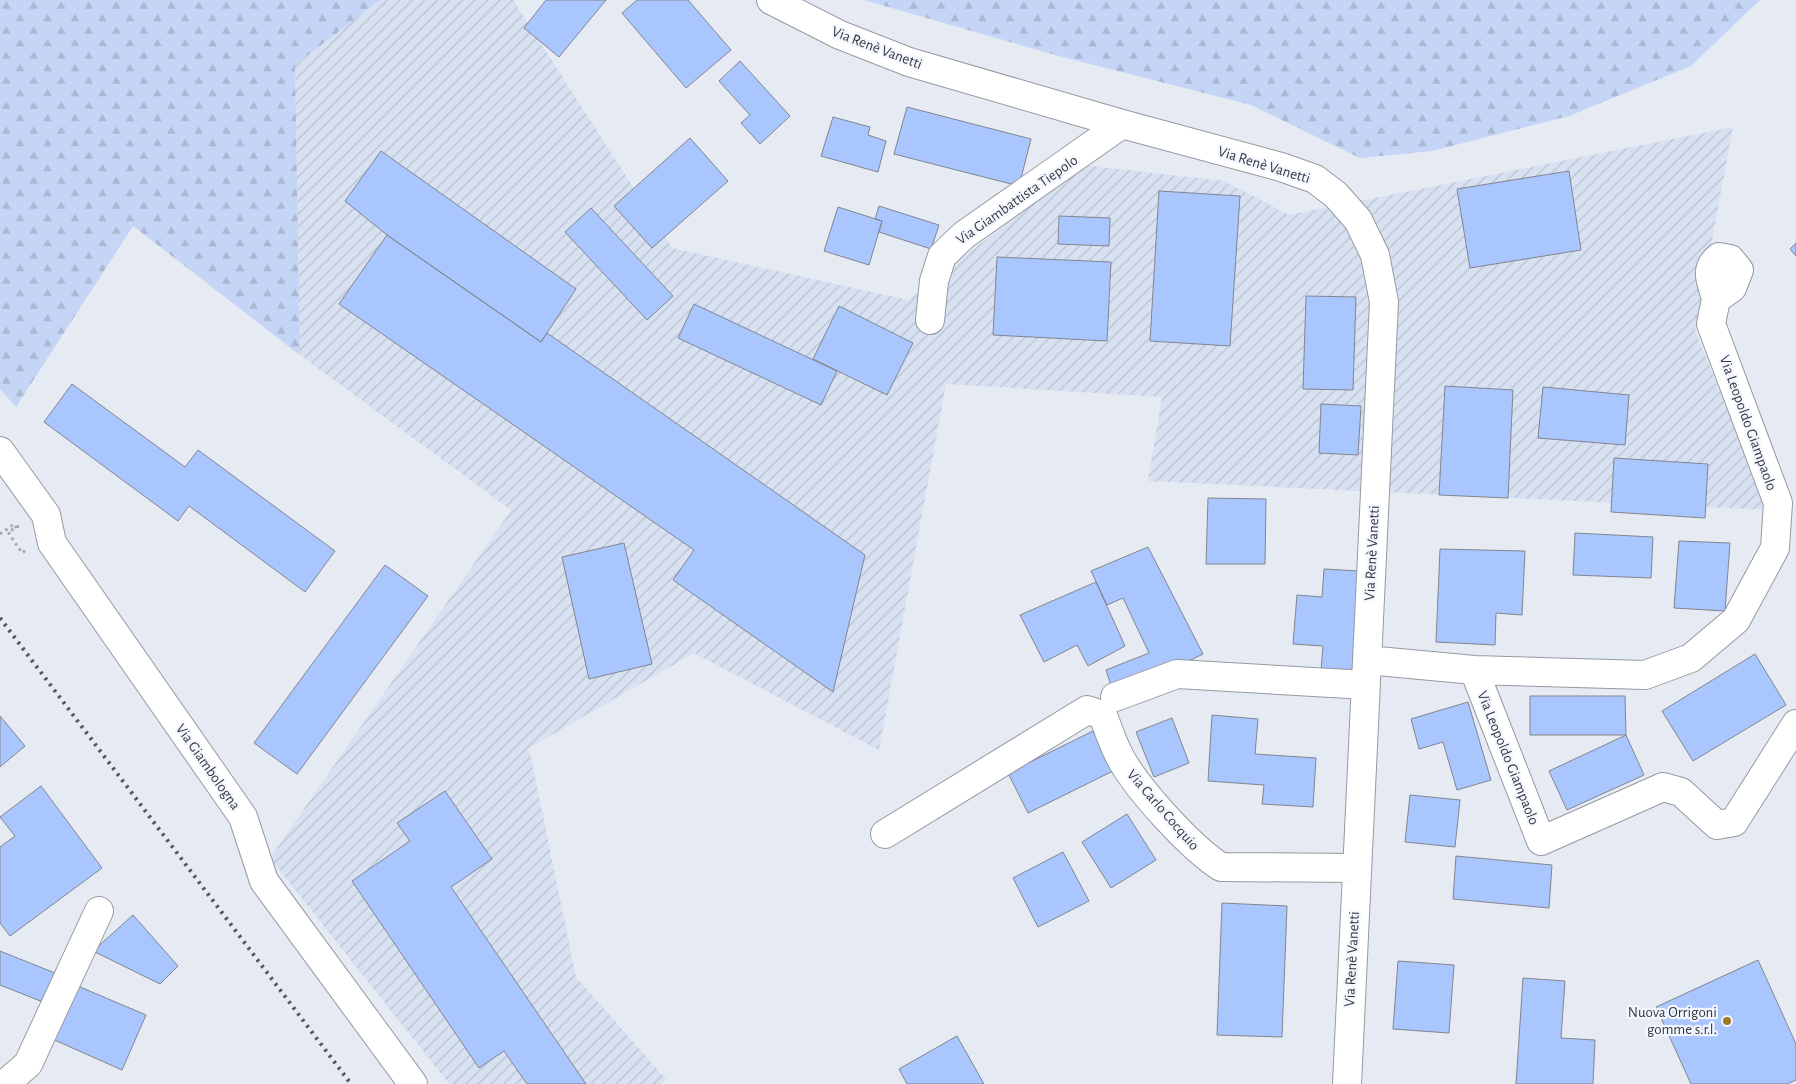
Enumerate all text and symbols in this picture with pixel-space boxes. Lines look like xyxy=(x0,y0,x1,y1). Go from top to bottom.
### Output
street label: Via Renè Vanetti xyxy=(830,24,924,72)
street label: Via Renè Vanetti xyxy=(1216,144,1312,186)
street label: Via Giambattista Tiepolo xyxy=(954,152,1080,248)
street label: Via Leopoldo Giampaolo xyxy=(1717,353,1779,493)
street label: Via Renè Vanetti xyxy=(1362,505,1382,601)
street label: Via Leopoldo Giampaolo xyxy=(1474,689,1542,827)
street label: Via Giambologna xyxy=(173,721,243,813)
street label: Via Carlo Cocquio xyxy=(1124,767,1202,853)
street label: Via Renè Vanetti xyxy=(1342,911,1362,1007)
place label: Nuova Orrigoni gomme s.r.l. xyxy=(1628,1005,1717,1037)
marker: Nuova Orrigoni gomme s.r.l. xyxy=(1721,1015,1733,1027)

